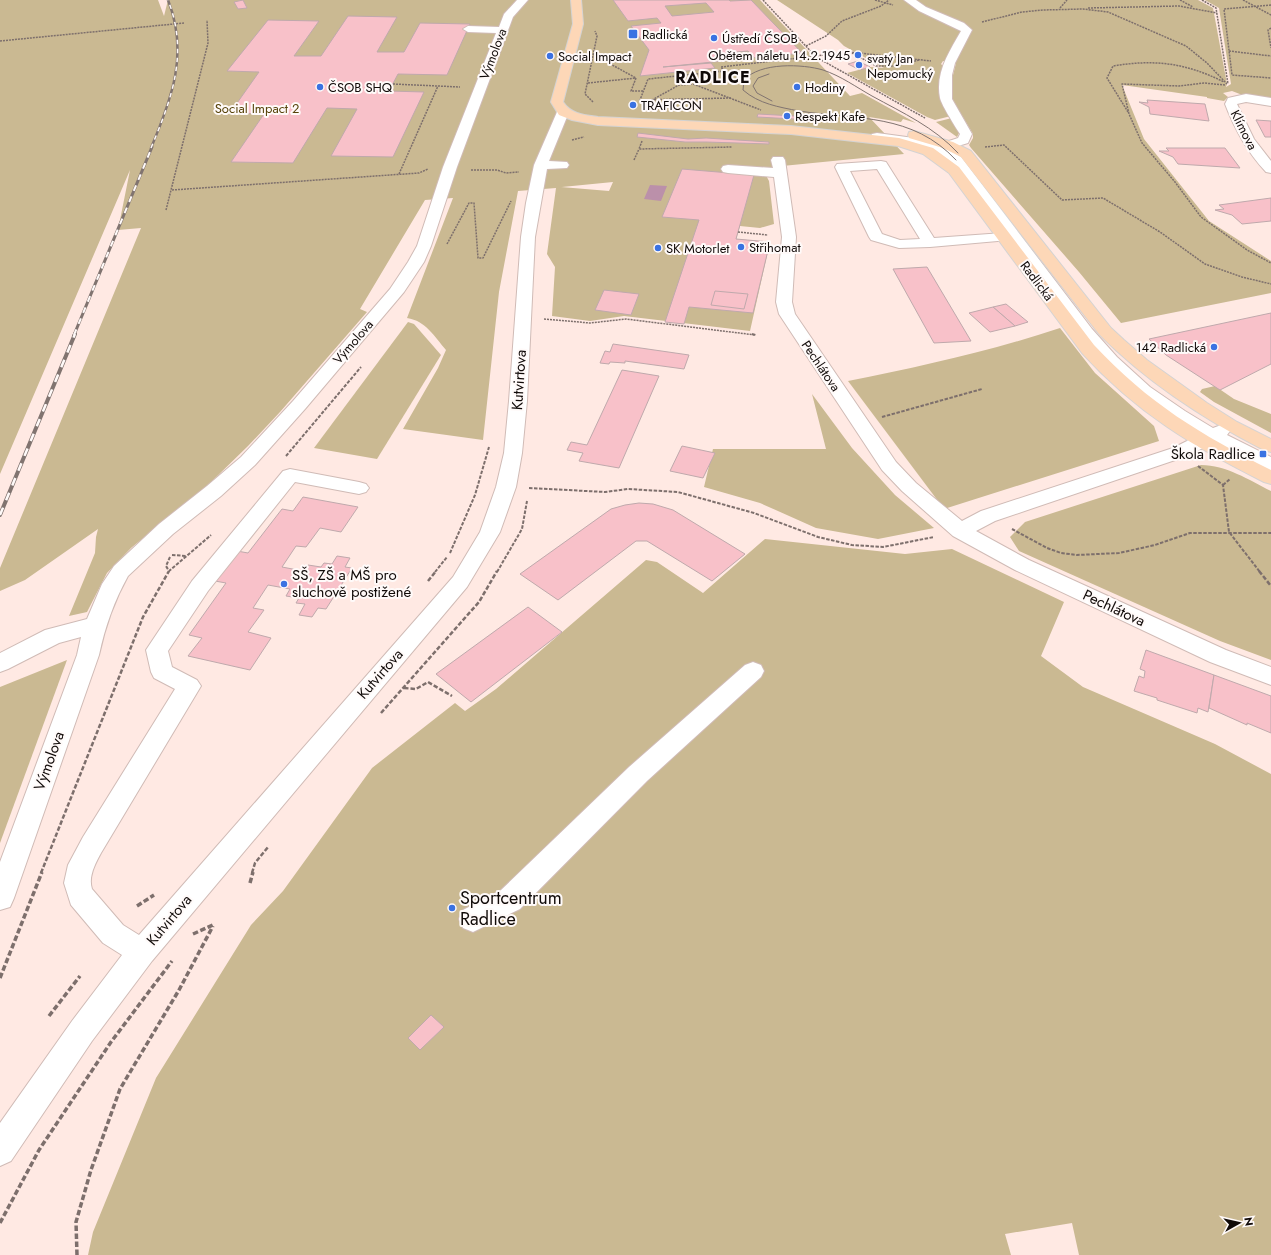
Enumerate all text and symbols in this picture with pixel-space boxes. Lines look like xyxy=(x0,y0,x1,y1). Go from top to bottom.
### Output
place label: Radlická xyxy=(642,25,688,44)
street label: Výmolova xyxy=(475,26,511,82)
marker: Radlická xyxy=(627,28,639,40)
place label: Ústředí ČSOB xyxy=(722,29,798,48)
marker: Ústředí ČSOB xyxy=(709,33,719,43)
place label: Obětem náletu 14.2.1945 xyxy=(708,46,850,65)
place label: Social Impact xyxy=(558,47,632,66)
place label: svatý Jan Nepomucký xyxy=(867,49,933,83)
marker: Obětem náletu 14.2.1945 xyxy=(853,50,863,60)
marker: Social Impact xyxy=(545,51,555,61)
marker: svatý Jan Nepomucký xyxy=(854,60,864,70)
district label: RADLICE xyxy=(675,66,751,89)
place label: ČSOB SHQ xyxy=(328,78,393,97)
place label: Hodiny xyxy=(805,78,845,97)
marker: ČSOB SHQ xyxy=(315,82,325,92)
marker: Hodiny xyxy=(792,82,802,92)
place label: TRAFICON xyxy=(641,96,702,115)
park label: Social Impact 2 xyxy=(215,99,299,118)
marker: TRAFICON xyxy=(628,100,638,110)
place label: Respekt Kafe xyxy=(795,107,865,126)
street label: Klímova xyxy=(1226,107,1262,153)
marker: Respekt Kafe xyxy=(782,111,792,121)
place label: Střihomat xyxy=(749,238,801,257)
place label: SK Motorlet xyxy=(666,239,730,258)
marker: Střihomat xyxy=(736,242,746,252)
marker: SK Motorlet xyxy=(653,243,663,253)
street label: Radlická xyxy=(1016,257,1058,305)
street label: Výmolova xyxy=(328,316,378,368)
street label: Pechlátova xyxy=(797,337,845,395)
place label: 142 Radlická xyxy=(1136,338,1206,357)
marker: 142 Radlická xyxy=(1209,342,1219,352)
street label: Kutvirtova xyxy=(506,349,532,411)
place label: Škola Radlice xyxy=(1171,443,1255,465)
marker: Škola Radlice xyxy=(1258,449,1268,459)
place label: SŠ, ZŠ a MŠ pro sluchově postižené xyxy=(292,564,412,603)
marker: SŠ, ZŠ a MŠ pro sluchově postižené xyxy=(279,579,289,589)
street label: Pechlátova xyxy=(1079,584,1149,632)
street label: Kutvirtova xyxy=(352,644,408,704)
street label: Výmolova xyxy=(28,728,70,794)
place label: Sportcentrum Radlice xyxy=(460,885,562,932)
street label: Kutvirtova xyxy=(141,890,197,950)
marker: Sportcentrum Radlice xyxy=(447,903,457,913)
north arrow xyxy=(1219,1203,1259,1243)
text: N xyxy=(1240,1216,1257,1227)

